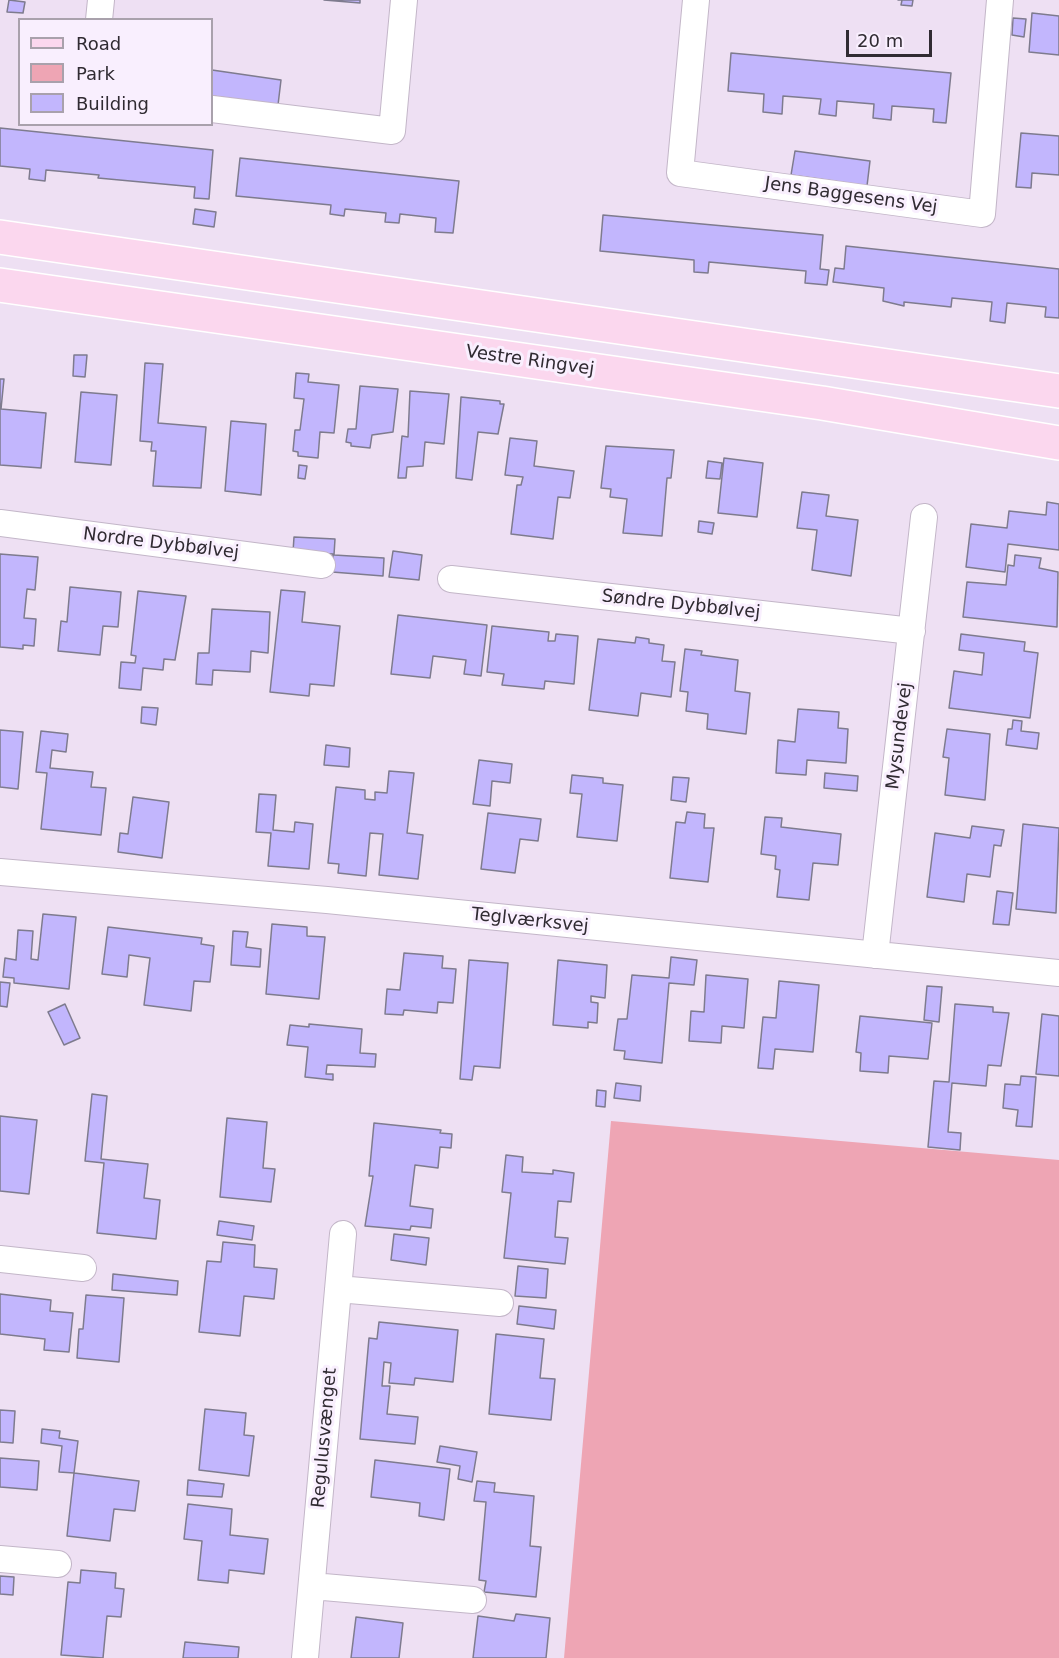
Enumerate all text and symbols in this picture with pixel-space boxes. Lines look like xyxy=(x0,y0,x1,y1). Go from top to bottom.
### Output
legend xyxy=(18,18,213,126)
scale bar xyxy=(849,18,934,56)
text: 20 m xyxy=(857,30,903,51)
text: Road xyxy=(76,33,121,54)
text: Park xyxy=(76,63,115,84)
text: Building xyxy=(76,93,149,114)
street label: Jens Baggesens Vej xyxy=(763,173,939,219)
street label: Vestre Ringvej xyxy=(464,341,596,381)
street label: Nordre Dybbølvej xyxy=(82,524,240,564)
street label: Søndre Dybbølvej xyxy=(601,586,761,624)
street label: Mysundevej xyxy=(883,681,917,791)
street label: Teglværksvej xyxy=(470,904,590,938)
street label: Regulusvænget xyxy=(308,1367,342,1509)

